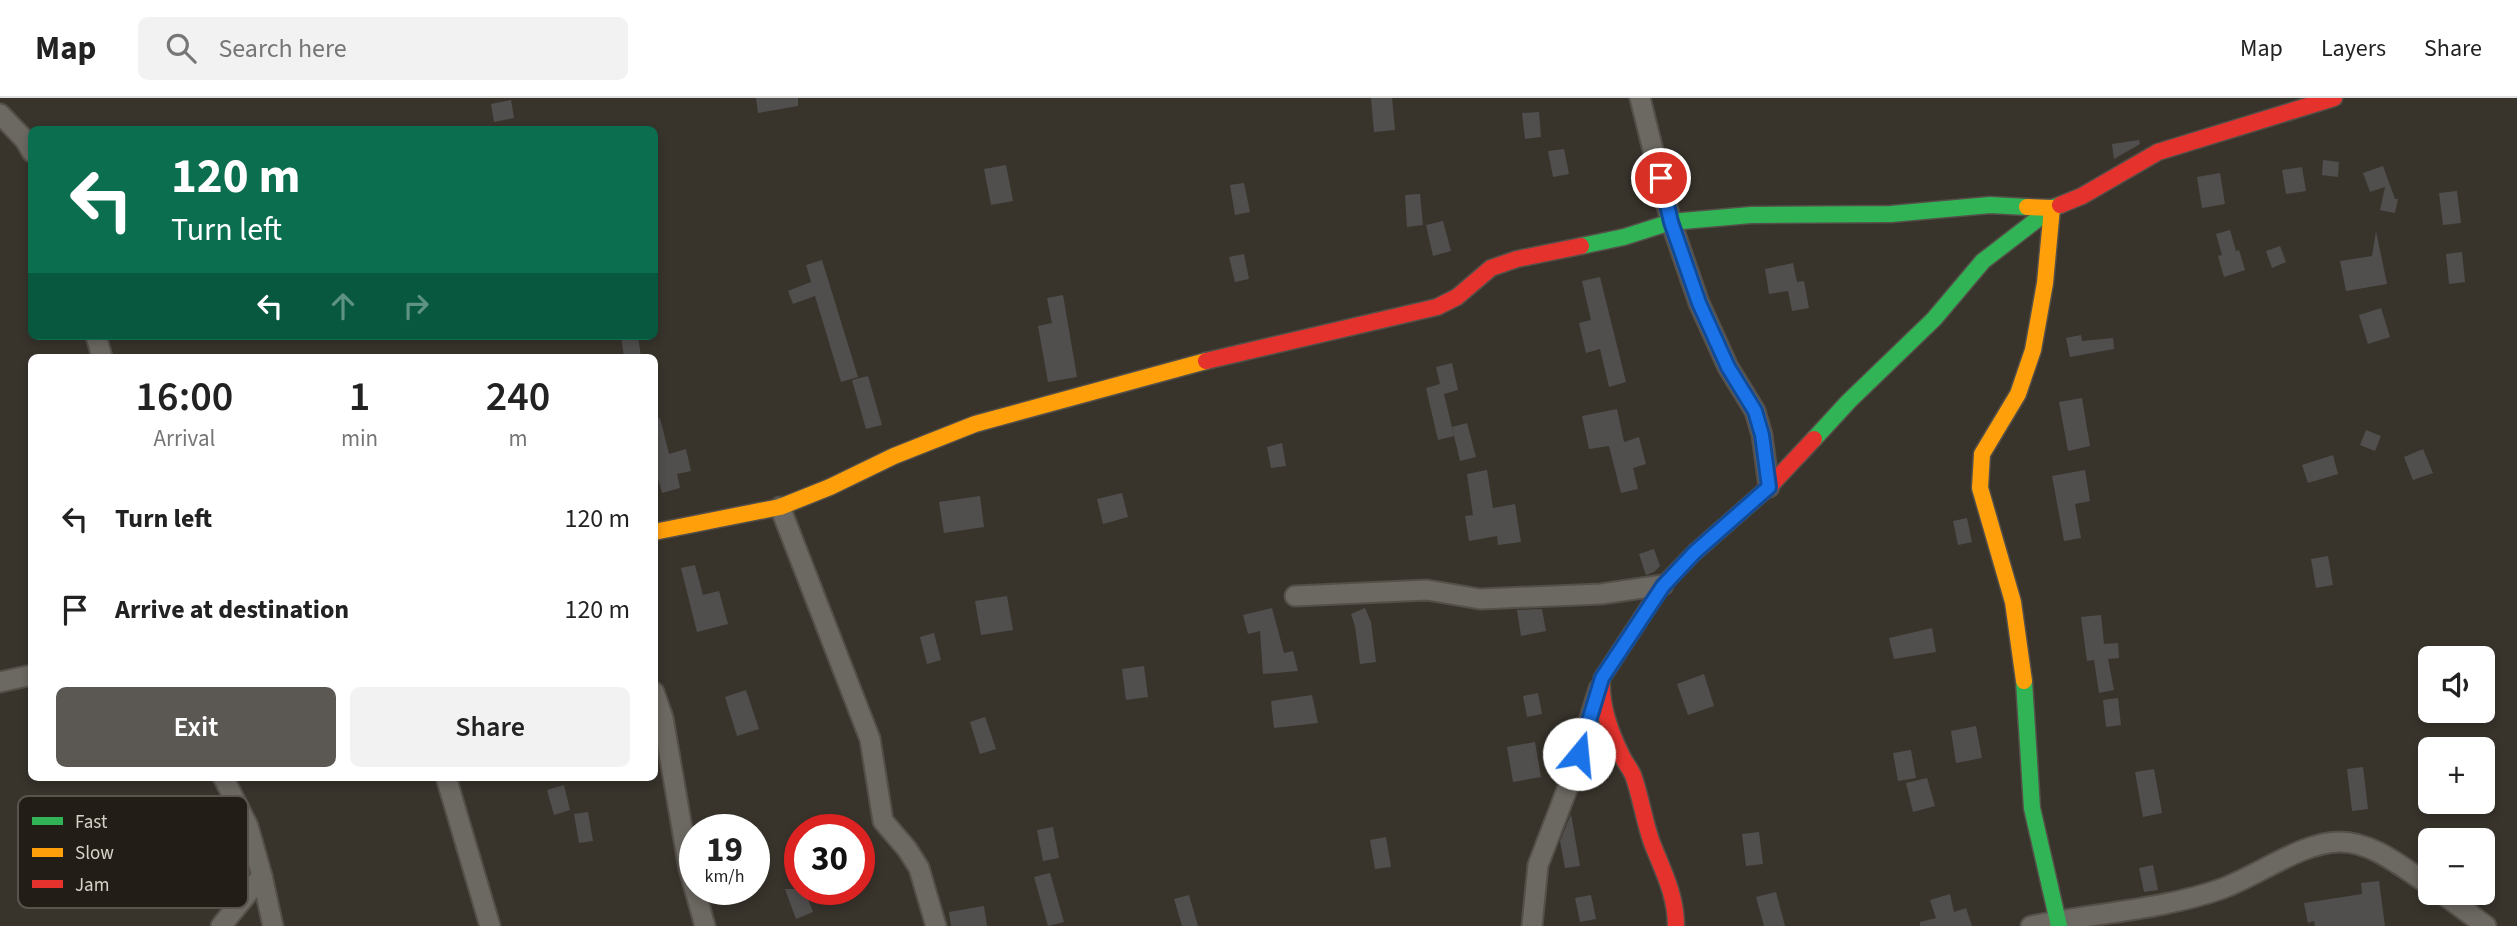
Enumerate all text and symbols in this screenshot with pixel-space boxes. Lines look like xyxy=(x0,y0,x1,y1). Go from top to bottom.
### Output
search box xyxy=(138,17,628,80)
text: Map xyxy=(35,25,96,72)
icon: search xyxy=(162,29,200,67)
text: Search here xyxy=(218,30,347,67)
text: Map xyxy=(2240,31,2283,66)
text: Layers xyxy=(2321,31,2386,66)
text: Share xyxy=(2424,31,2482,66)
text: 120 m xyxy=(171,142,300,212)
pin xyxy=(1631,148,1691,208)
icon: left xyxy=(56,154,147,245)
icon: arrive xyxy=(1642,159,1680,197)
text: Turn left xyxy=(171,207,282,253)
icon: left xyxy=(251,287,289,325)
icon: ahead xyxy=(324,287,362,325)
icon: right xyxy=(397,287,435,325)
text: 16:00 xyxy=(136,367,233,427)
text: 1 xyxy=(349,367,370,427)
text: 240 xyxy=(486,367,550,427)
text: Arrival xyxy=(154,422,215,455)
text: min xyxy=(341,422,378,455)
text: m xyxy=(509,422,528,455)
icon: left xyxy=(56,500,94,538)
text: Turn left xyxy=(115,500,212,537)
text: 120 m xyxy=(564,500,630,537)
icon: arrive xyxy=(56,591,94,629)
text: Arrive at destination xyxy=(115,591,349,628)
text: 120 m xyxy=(564,591,630,628)
map controls xyxy=(2418,646,2495,905)
button: sound xyxy=(2418,646,2495,723)
button: Exit xyxy=(56,687,336,767)
button: Share xyxy=(350,687,630,767)
position arrow xyxy=(1542,717,1616,791)
button: + xyxy=(2418,737,2495,814)
legend xyxy=(18,796,248,908)
text: Fast xyxy=(75,809,108,836)
speed limit sign: 30 xyxy=(784,814,875,905)
text: 19 xyxy=(706,825,743,875)
button: − xyxy=(2418,828,2495,905)
text: Slow xyxy=(75,840,114,867)
text: km/h xyxy=(705,864,744,889)
text: Jam xyxy=(75,872,109,899)

